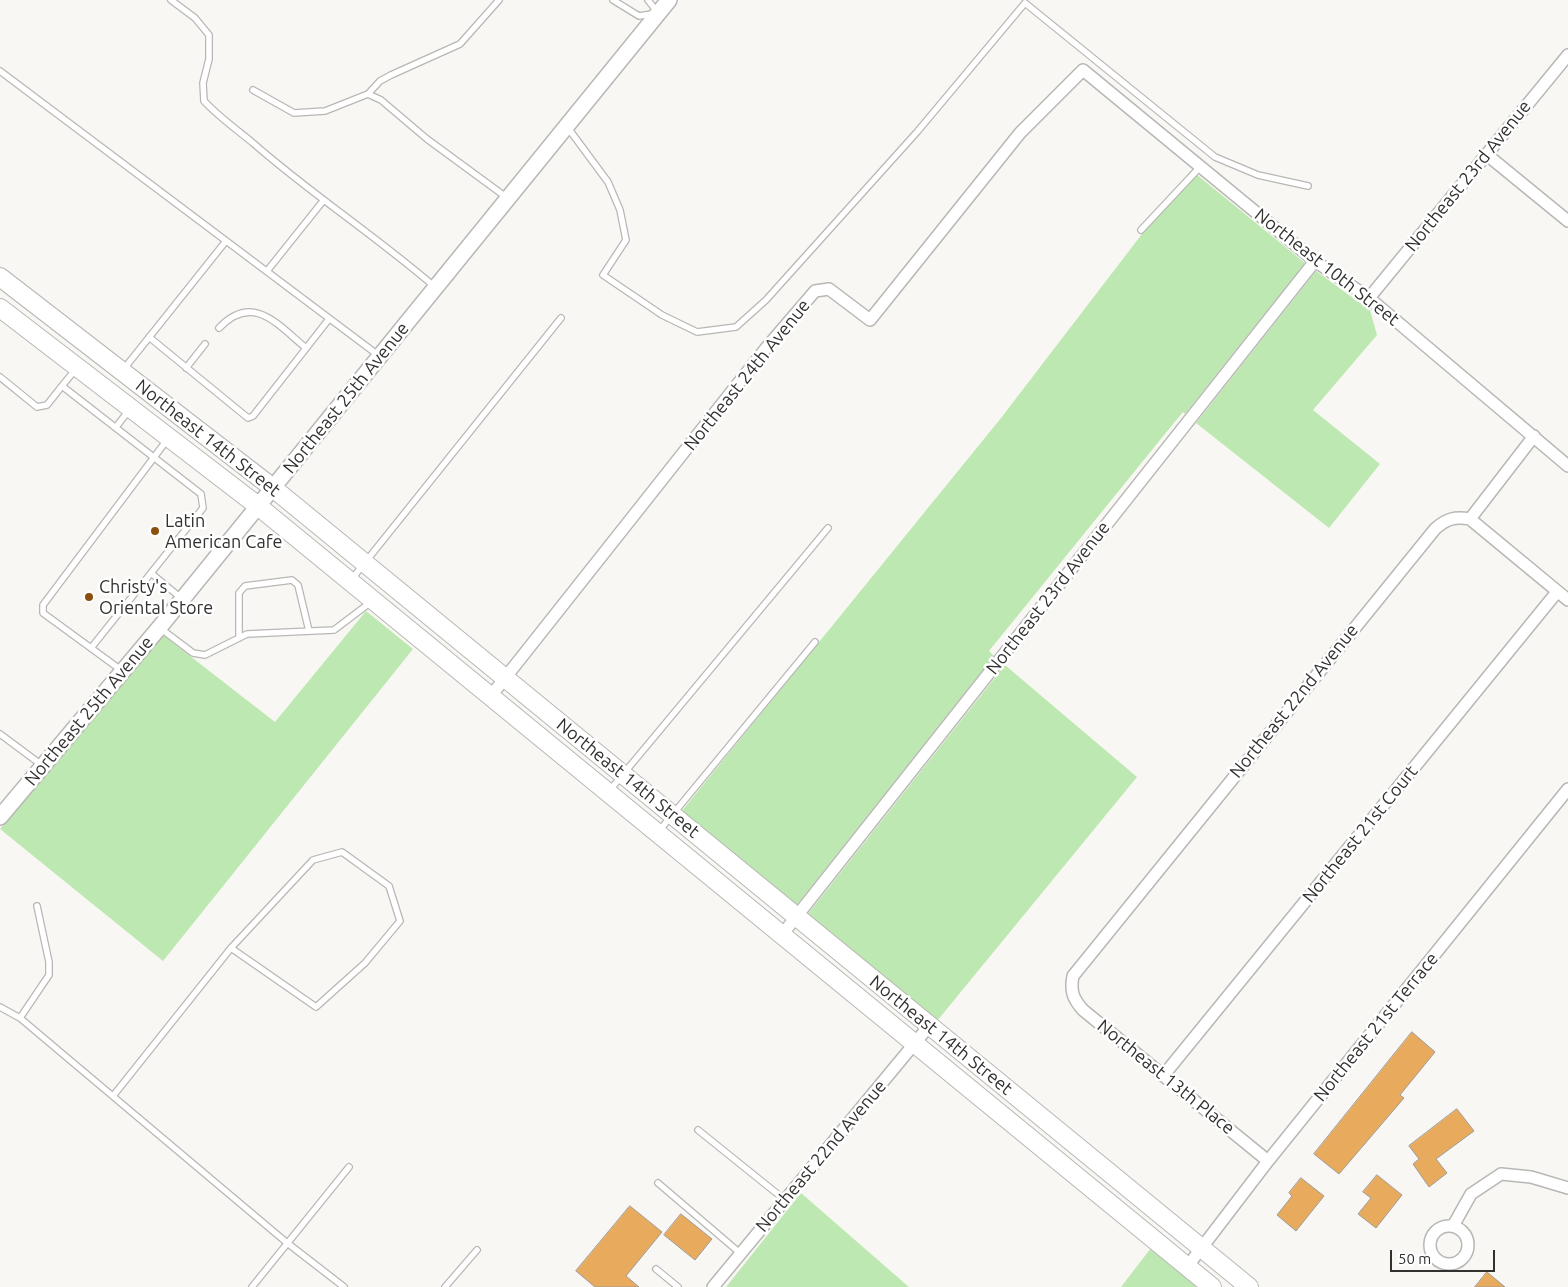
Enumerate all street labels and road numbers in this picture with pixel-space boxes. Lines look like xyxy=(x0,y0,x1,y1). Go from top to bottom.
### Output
street label: Northeast 23rd Avenue xyxy=(1400,96,1536,256)
street label: Northeast 10th Street xyxy=(1250,204,1404,330)
street label: Northeast 24th Avenue xyxy=(679,295,815,455)
street label: Northeast 25th Avenue xyxy=(278,318,414,478)
street label: Northeast 14th Street xyxy=(131,375,285,501)
street label: Northeast 23rd Avenue xyxy=(982,517,1114,679)
street label: Northeast 22nd Avenue xyxy=(1225,620,1363,782)
street label: Northeast 25th Avenue xyxy=(20,632,158,790)
street label: Northeast 14th Street xyxy=(552,714,704,842)
street label: Northeast 21st Court xyxy=(1298,761,1422,907)
street label: Northeast 21st Terrace xyxy=(1309,948,1443,1106)
street label: Northeast 14th Street xyxy=(865,971,1017,1099)
street label: Northeast 13th Place xyxy=(1093,1015,1239,1139)
street label: Northeast 22nd Avenue xyxy=(751,1076,891,1236)

